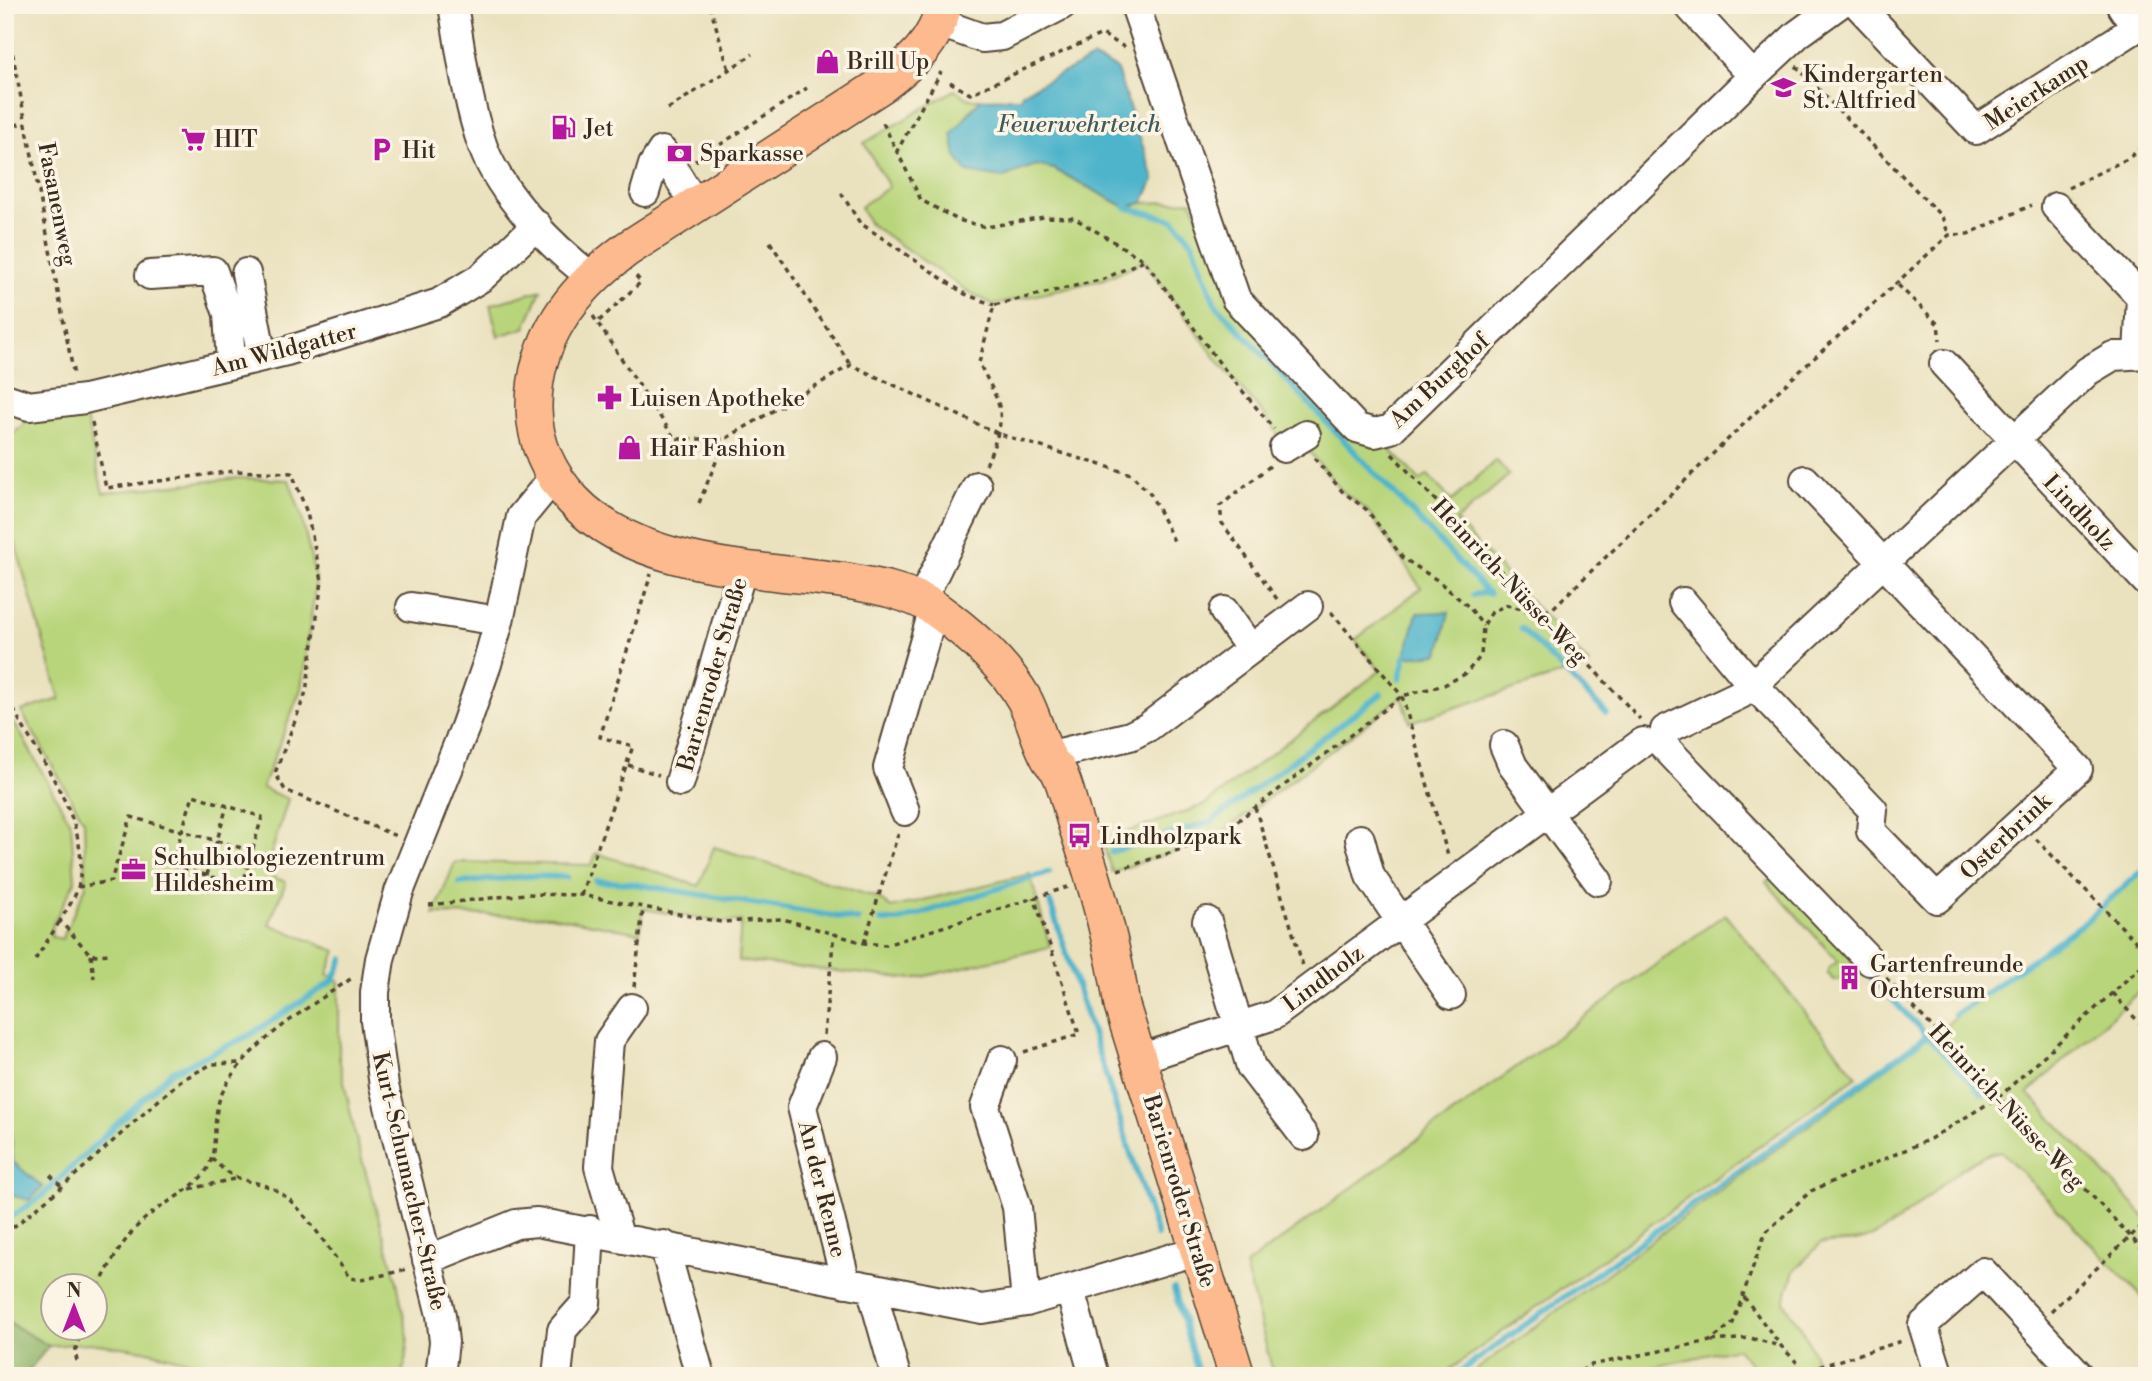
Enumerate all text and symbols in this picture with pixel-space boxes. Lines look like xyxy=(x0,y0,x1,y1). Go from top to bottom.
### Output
shop icon: Brill Up xyxy=(813,47,841,75)
place label: Brill Up xyxy=(846,48,929,76)
street label: Meierkamp xyxy=(1979,49,2094,137)
place label: Kindergarten St. Altfried xyxy=(1803,61,1943,115)
school or university icon: Kindergarten St. Altfried xyxy=(1769,73,1797,101)
water label: Feuerwehrteich xyxy=(997,110,1162,140)
fuel station icon: Jet xyxy=(550,114,578,142)
place label: Jet xyxy=(583,115,614,143)
supermarket icon: HIT xyxy=(180,125,208,153)
place label: HIT xyxy=(214,126,257,154)
parking icon: Hit xyxy=(368,136,396,164)
place label: Hit xyxy=(402,137,436,165)
bank icon: Sparkasse xyxy=(666,139,694,167)
street label: Fasanenweg xyxy=(31,140,83,268)
place label: Sparkasse xyxy=(700,140,804,168)
street label: Am Wildgatter xyxy=(208,317,360,383)
street label: Am Burghof xyxy=(1383,326,1497,435)
pharmacy icon: Luisen Apotheke xyxy=(596,384,624,412)
place label: Luisen Apotheke xyxy=(630,385,805,413)
shop icon: Hair Fashion xyxy=(616,434,644,462)
place label: Hair Fashion xyxy=(650,435,786,463)
street label: Lindholz xyxy=(2037,469,2122,557)
street label: Heinrich-Nüsse-Weg xyxy=(1425,493,1593,670)
street label: Barienroder Straße xyxy=(672,574,754,775)
street label: Osterbrink xyxy=(1954,787,2058,886)
bus stop icon: Lindholzpark xyxy=(1066,822,1094,850)
place label: Lindholzpark xyxy=(1100,823,1242,851)
place label: Schulbiologiezentrum Hildesheim xyxy=(154,844,385,898)
office icon: Schulbiologiezentrum Hildesheim xyxy=(120,856,148,884)
street label: Lindholz xyxy=(1278,939,1370,1018)
place label: Gartenfreunde Ochtersum xyxy=(1870,951,2024,1005)
building icon: Gartenfreunde Ochtersum xyxy=(1836,963,1864,991)
street label: Heinrich-Nüsse-Weg xyxy=(1922,1018,2090,1195)
street label: Kurt-Schumacher-Straße xyxy=(366,1049,452,1313)
street label: Barienroder Straße xyxy=(1136,1090,1222,1291)
street label: An der Renne xyxy=(791,1117,853,1261)
north arrow xyxy=(38,1272,108,1342)
text: N xyxy=(66,1279,82,1303)

